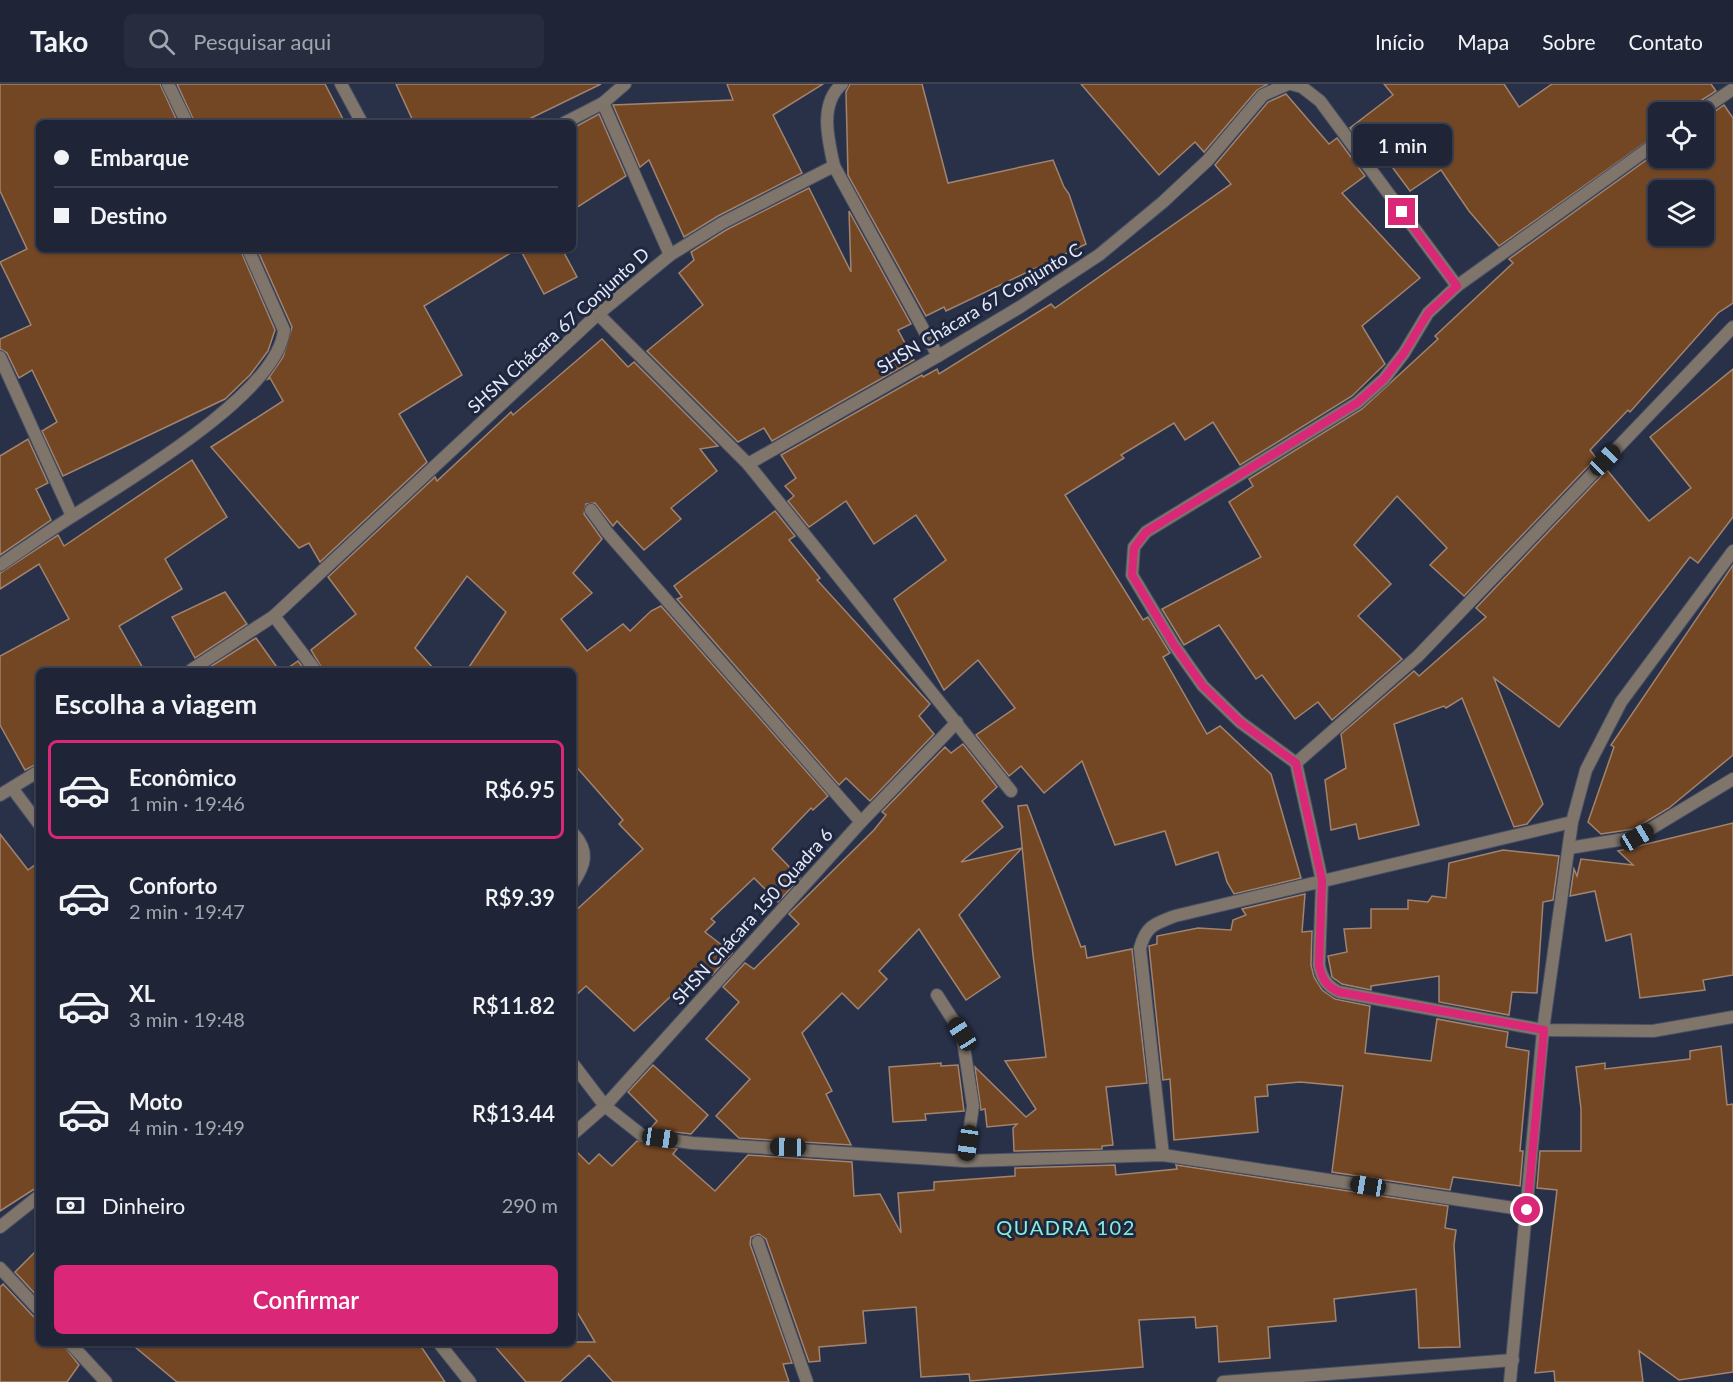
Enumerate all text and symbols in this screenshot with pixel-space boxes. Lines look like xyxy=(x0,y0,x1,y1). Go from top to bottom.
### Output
search box xyxy=(124,14,544,68)
text: Tako xyxy=(30,24,88,58)
icon: search xyxy=(145,25,178,58)
text: Pesquisar aqui xyxy=(193,28,331,55)
text: Início xyxy=(1375,29,1424,54)
text: Mapa xyxy=(1457,29,1509,54)
text: Sobre xyxy=(1542,29,1595,54)
text: Contato xyxy=(1628,29,1703,54)
map controls xyxy=(1648,102,1714,246)
button: locate xyxy=(1648,102,1714,168)
callout: 1 min xyxy=(1352,125,1452,167)
text: 1 min xyxy=(1378,133,1427,157)
text: Embarque xyxy=(90,144,189,171)
button: layers xyxy=(1648,180,1714,246)
route end xyxy=(1388,198,1415,225)
text: Destino xyxy=(90,202,167,229)
street label: SHSN Chácara 67 Conjunto C xyxy=(873,238,1085,378)
street label: SHSN Chácara 67 Conjunto D xyxy=(463,243,653,417)
car xyxy=(1586,441,1624,479)
text: Escolha a viagem xyxy=(54,687,257,720)
icon: car xyxy=(57,763,111,817)
text: Econômico xyxy=(129,764,236,791)
text: R$6.95 xyxy=(485,776,555,803)
text: 1 min · 19:46 xyxy=(129,791,245,815)
car xyxy=(1617,820,1657,854)
street label: SHSN Chácara 150 Quadra 6 xyxy=(667,823,837,1009)
icon: car xyxy=(57,871,111,925)
text: Conforto xyxy=(129,872,217,899)
text: R$9.39 xyxy=(485,884,555,911)
text: 2 min · 19:47 xyxy=(129,899,245,923)
icon: car xyxy=(57,979,111,1033)
text: XL xyxy=(129,980,155,1007)
text: R$11.82 xyxy=(472,992,555,1019)
text: 3 min · 19:48 xyxy=(129,1007,245,1031)
car xyxy=(945,1014,979,1054)
icon: car xyxy=(57,1087,111,1141)
text: Moto xyxy=(129,1088,183,1115)
text: R$13.44 xyxy=(472,1100,555,1127)
text: 4 min · 19:49 xyxy=(129,1115,245,1139)
car xyxy=(957,1124,979,1162)
car xyxy=(641,1127,679,1149)
car xyxy=(770,1138,806,1156)
car xyxy=(1349,1174,1387,1198)
icon: cash xyxy=(54,1189,87,1222)
text: Dinheiro xyxy=(102,1192,185,1219)
text: 290 m xyxy=(502,1193,558,1217)
route start xyxy=(1513,1196,1540,1223)
district label: QUADRA 102 xyxy=(996,1215,1136,1239)
button: Confirmar xyxy=(54,1265,558,1334)

